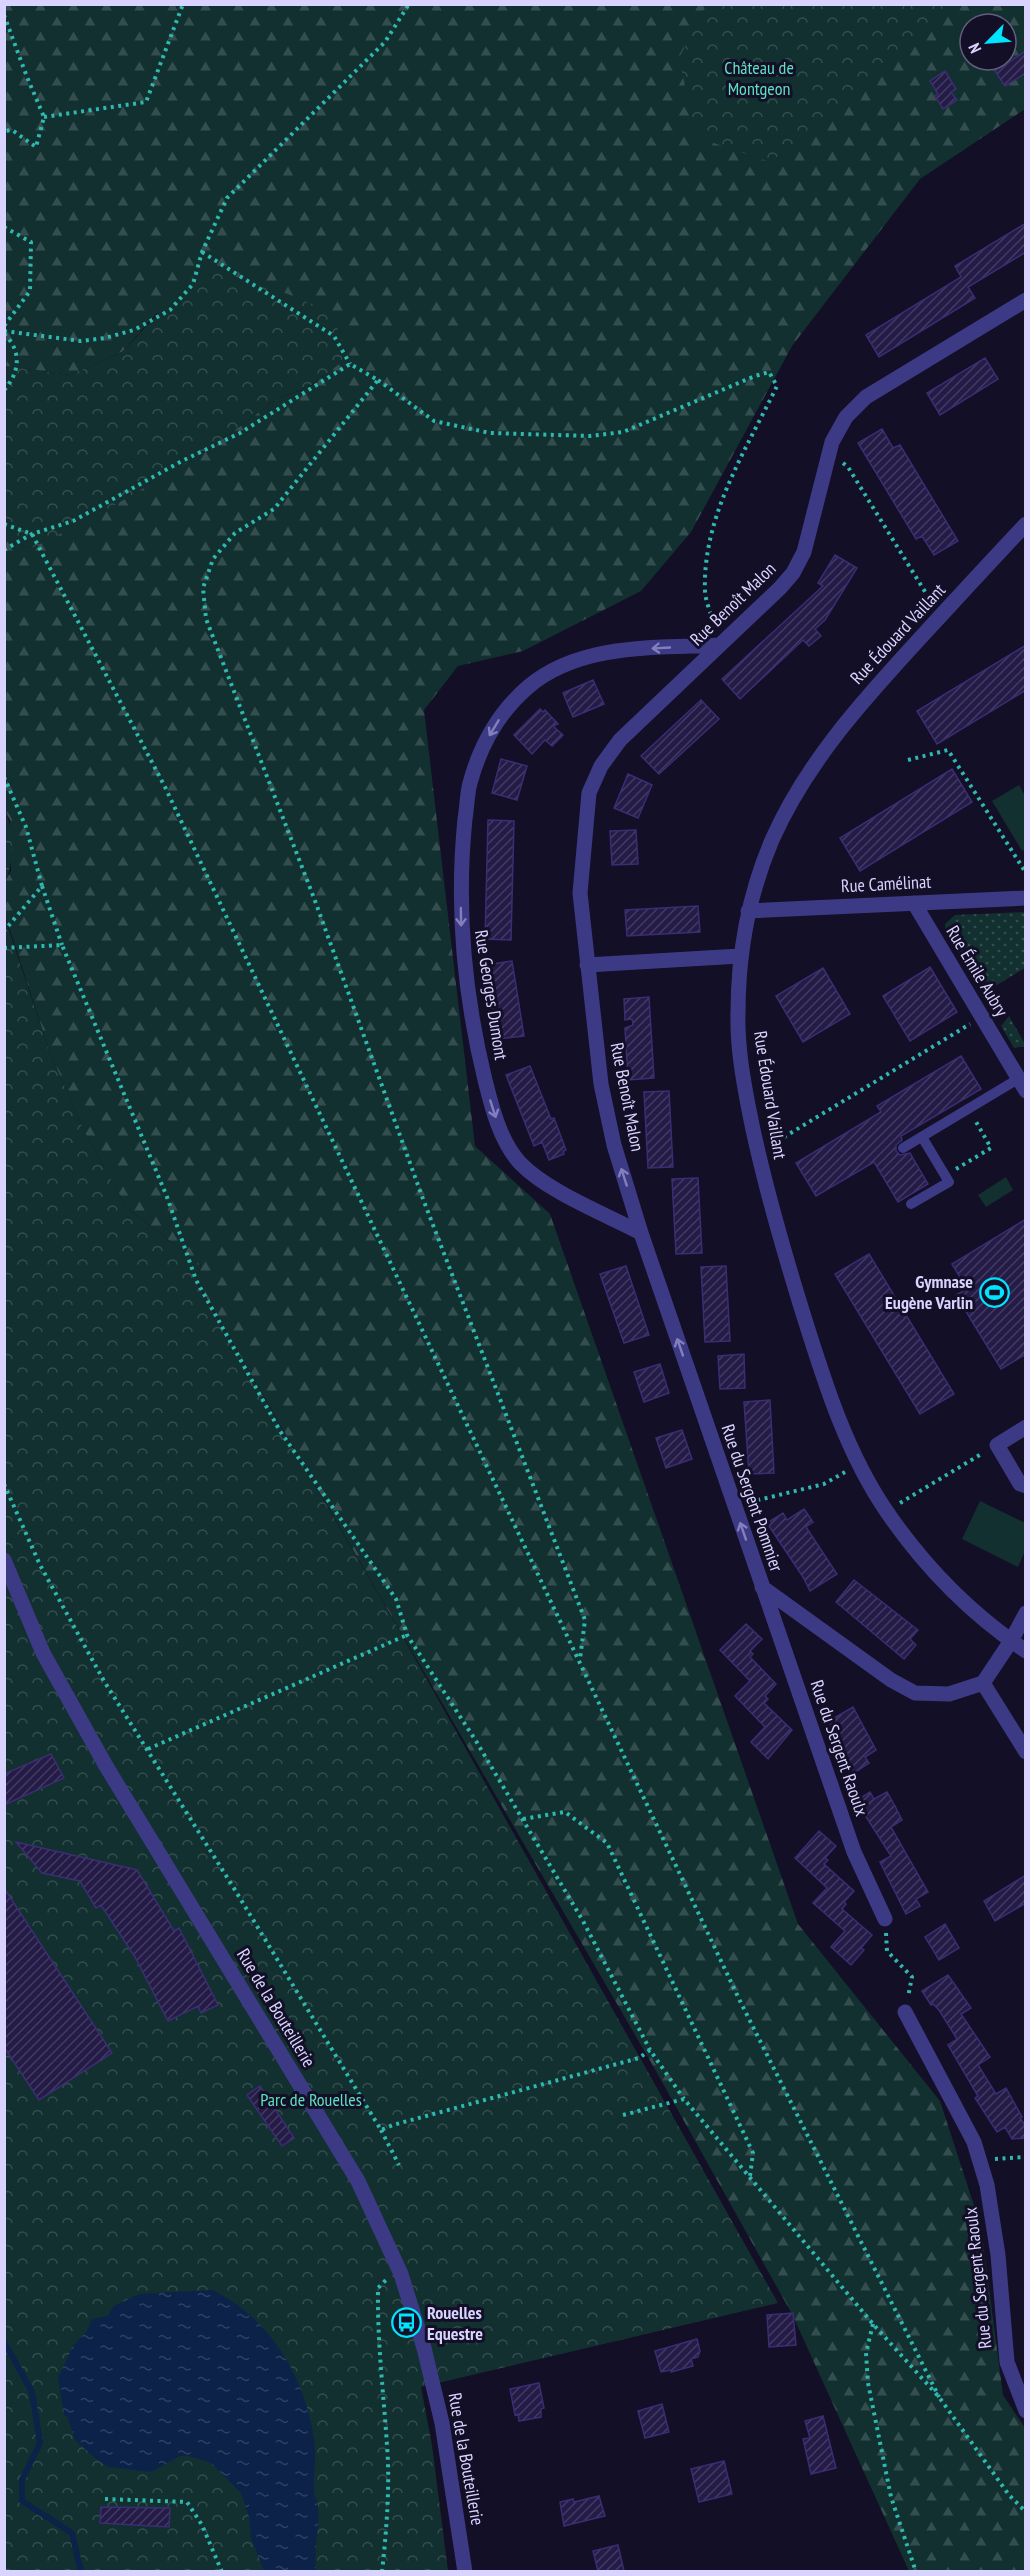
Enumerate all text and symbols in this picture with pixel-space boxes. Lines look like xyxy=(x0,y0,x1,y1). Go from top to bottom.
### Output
north arrow xyxy=(958,12,1018,72)
text: N xyxy=(964,40,985,56)
park label: Château de Montgeon xyxy=(724,56,794,100)
street label: Rue Benoît Malon xyxy=(685,557,780,650)
street label: Rue Édouard Vaillant xyxy=(845,579,950,689)
one-way arrow xyxy=(652,643,672,654)
one-way arrow xyxy=(488,719,500,736)
street label: Rue Camélinat xyxy=(840,870,932,897)
one-way arrow xyxy=(455,907,467,927)
street label: Rue Émile Aubry xyxy=(941,921,1014,1021)
street label: Rue Georges Dumont xyxy=(470,928,513,1062)
street label: Rue Édouard Vaillant xyxy=(749,1029,792,1161)
street label: Rue Benoît Malon xyxy=(606,1040,649,1153)
one-way arrow xyxy=(488,1099,499,1118)
one-way arrow xyxy=(618,1168,629,1187)
place label: Gymnase Eugène Varlin xyxy=(885,1270,973,1314)
sports icon: Gymnase Eugène Varlin xyxy=(978,1276,1010,1308)
one-way arrow xyxy=(674,1338,685,1357)
street label: Rue du Sergent Pommier xyxy=(717,1421,788,1575)
one-way arrow xyxy=(737,1522,748,1541)
street label: Rue du Sergent Raoulx xyxy=(805,1677,874,1819)
street label: Rue de la Bouteillerie xyxy=(232,1944,321,2071)
park label: Parc de Rouelles xyxy=(260,2088,362,2111)
street label: Rue du Sergent Raoulx xyxy=(959,2206,996,2350)
place label: Rouelles Equestre xyxy=(427,2301,483,2345)
bus stop icon: Rouelles Equestre xyxy=(390,2307,422,2339)
street label: Rue de la Bouteillerie xyxy=(444,2391,489,2527)

